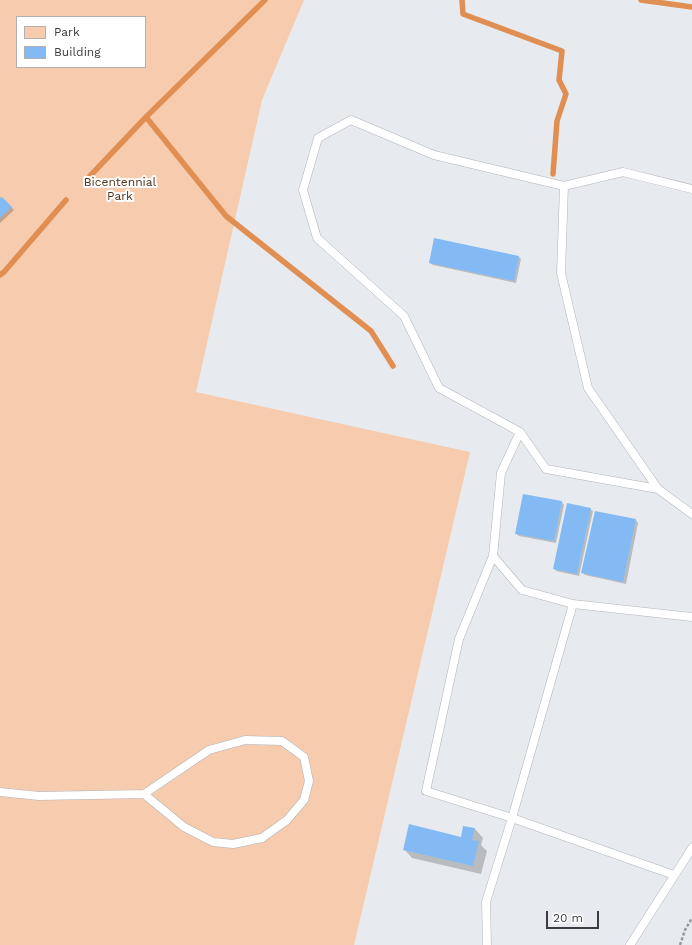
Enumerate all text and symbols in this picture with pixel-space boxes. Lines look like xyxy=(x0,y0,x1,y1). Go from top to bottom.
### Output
legend xyxy=(16,16,146,68)
text: Park xyxy=(54,25,80,39)
text: Building xyxy=(54,45,101,59)
park label: Bicentennial Park xyxy=(84,175,156,203)
scale bar xyxy=(548,903,601,929)
text: 20 m xyxy=(553,911,583,925)

